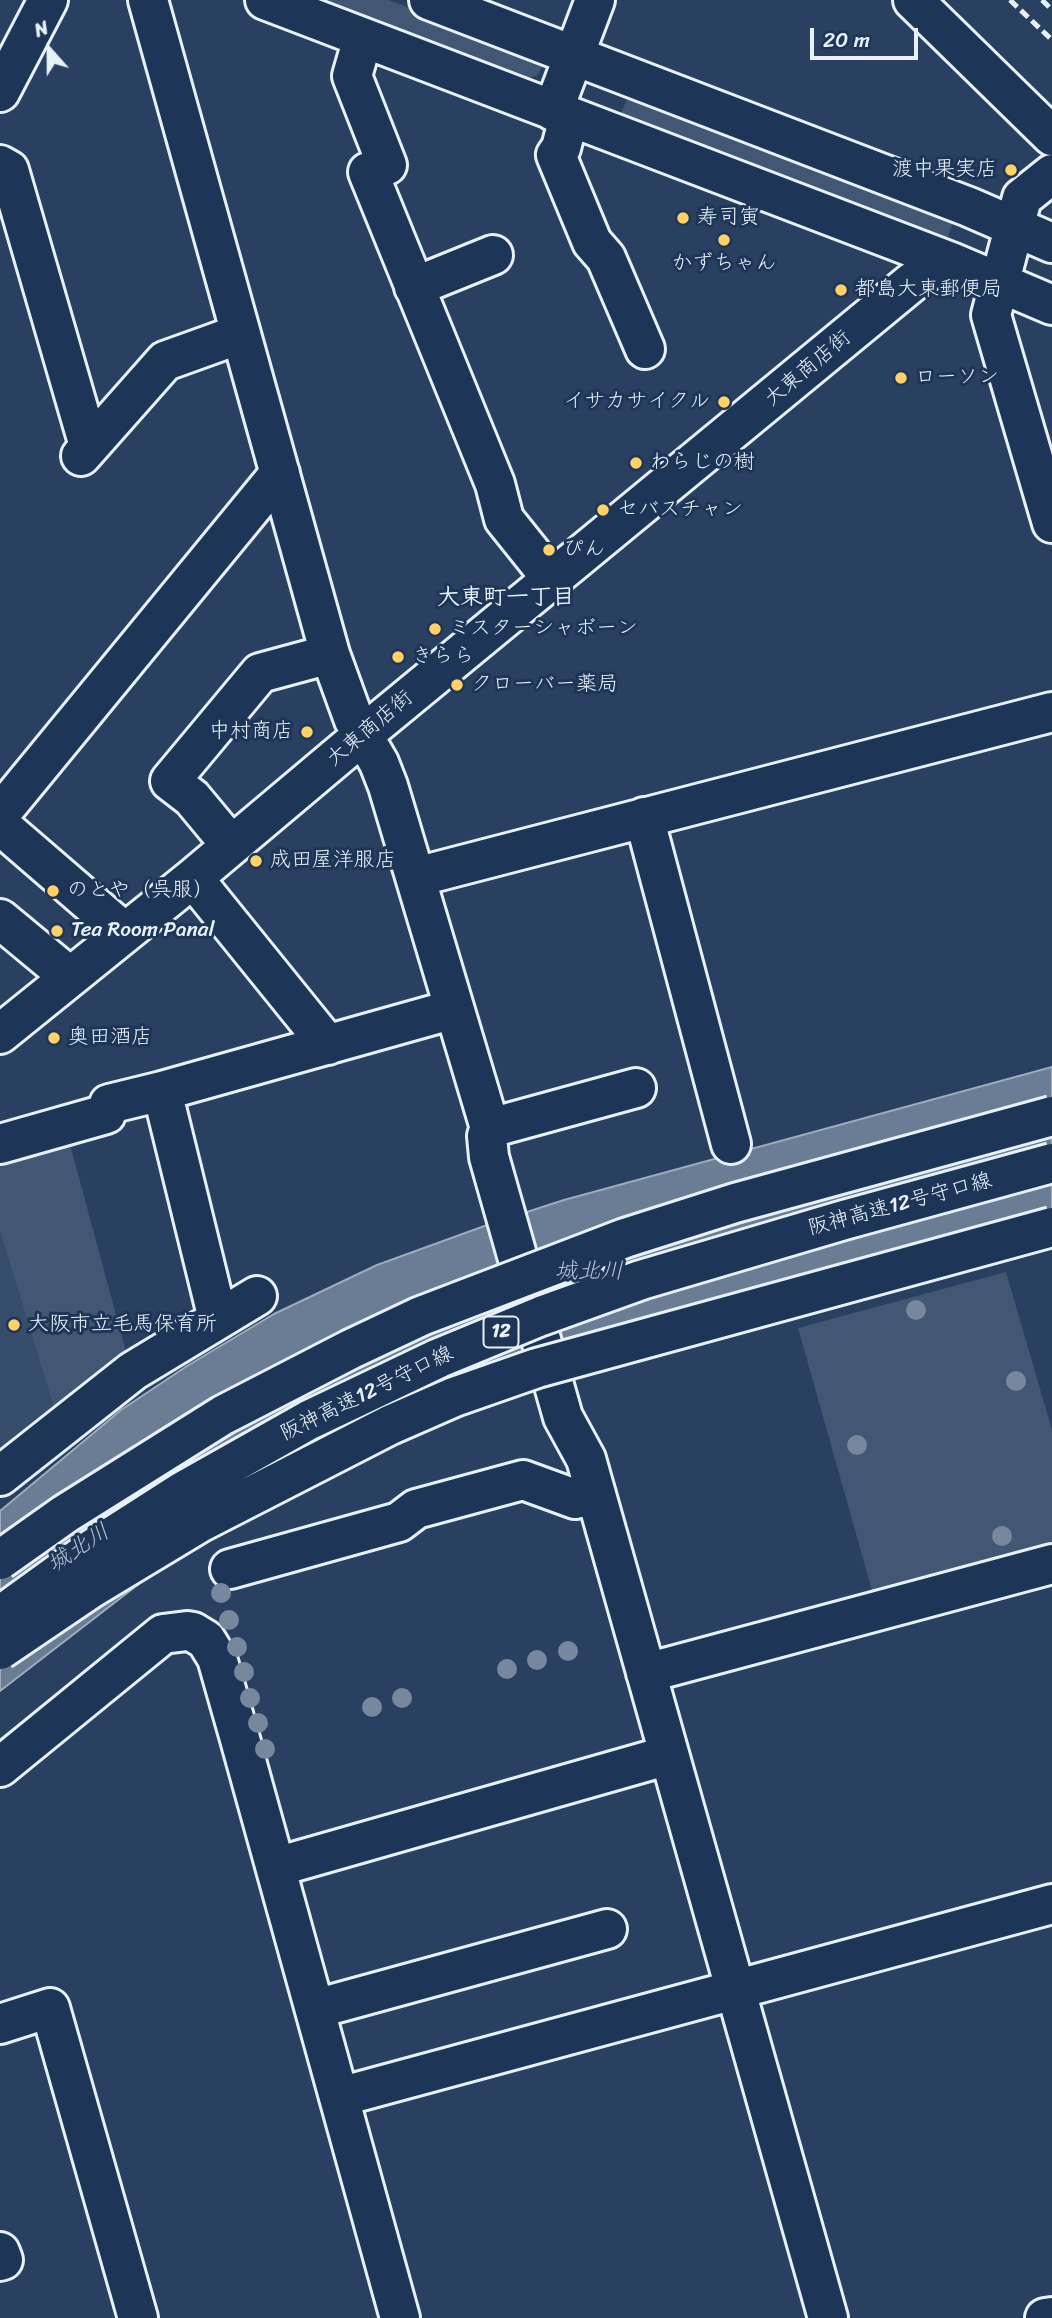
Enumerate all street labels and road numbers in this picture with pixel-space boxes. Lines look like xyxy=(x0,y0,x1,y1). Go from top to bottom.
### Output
street label: 大東商店街 xyxy=(760,326,856,412)
street label: 大東商店街 xyxy=(322,686,418,772)
street label: 阪神高速12号守口線 xyxy=(805,1168,995,1242)
road number: 12 xyxy=(484,1316,518,1348)
street label: 阪神高速12号守口線 xyxy=(276,1341,458,1447)

